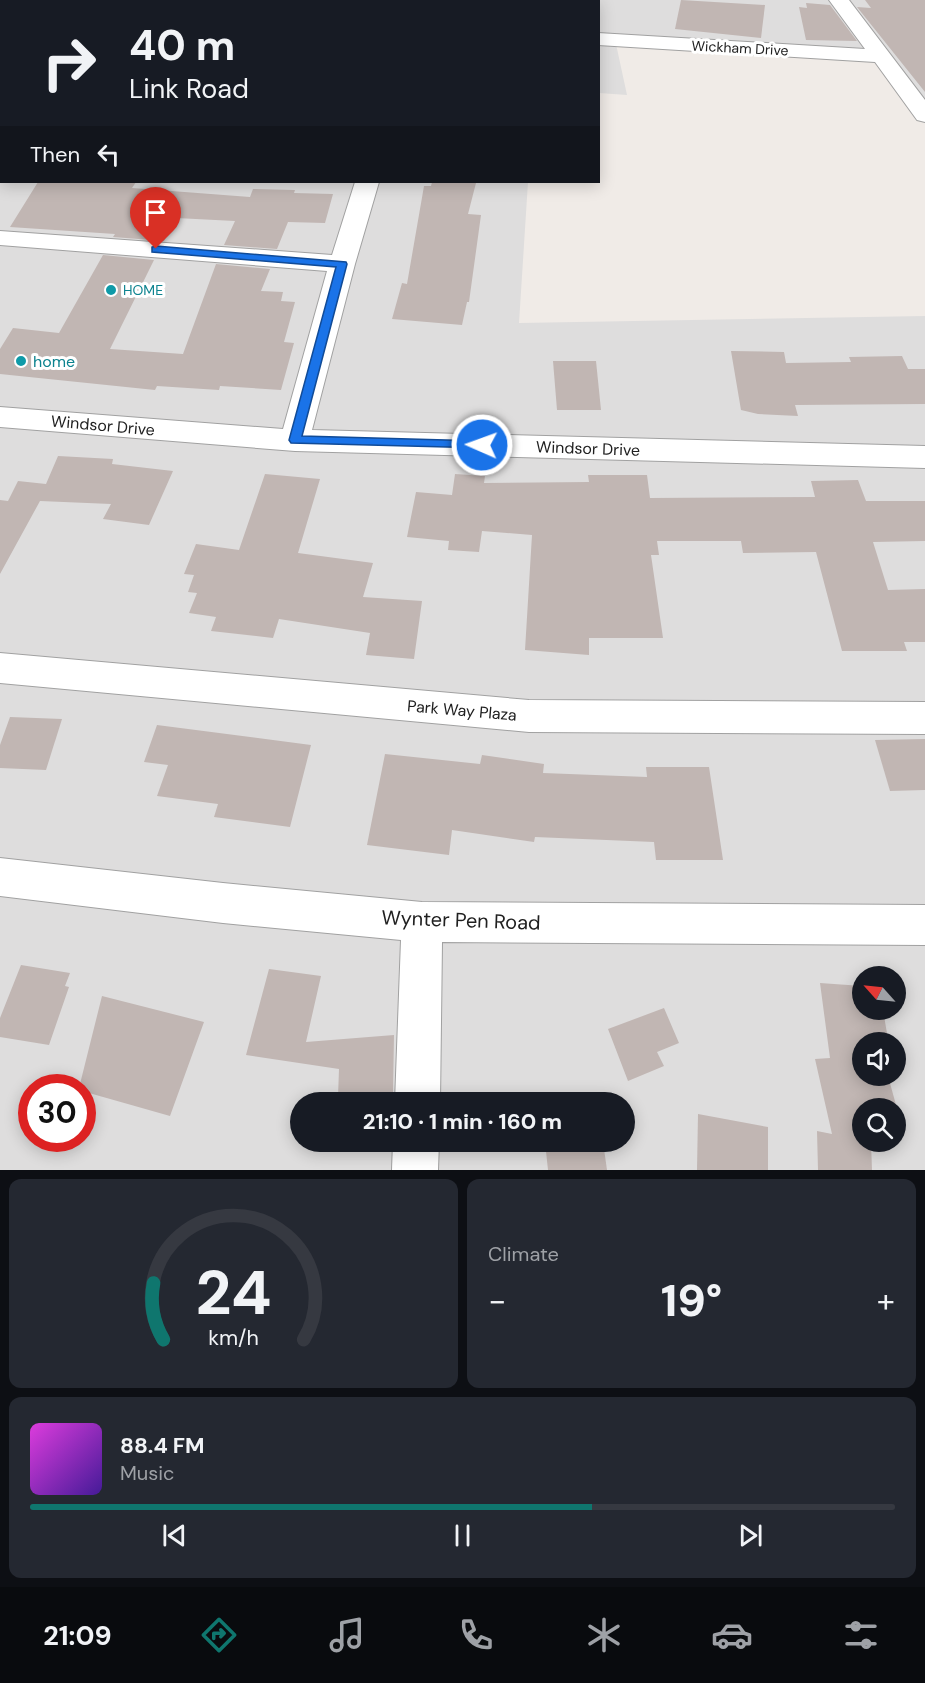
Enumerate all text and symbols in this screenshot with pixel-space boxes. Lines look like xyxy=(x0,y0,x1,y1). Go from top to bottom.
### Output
text: 40 m xyxy=(129,18,235,73)
icon: right xyxy=(30,24,108,102)
street label: Wickham Drive xyxy=(691,36,789,60)
text: Link Road xyxy=(129,71,249,106)
icon: left xyxy=(92,138,125,171)
text: Then xyxy=(30,140,80,169)
pin xyxy=(130,187,181,249)
icon: arrive xyxy=(139,196,172,229)
place label: HOME xyxy=(123,281,163,299)
marker: HOME xyxy=(104,283,118,297)
place label: home xyxy=(33,351,75,372)
marker: home xyxy=(14,354,28,368)
street label: Windsor Drive xyxy=(50,410,156,440)
position arrow xyxy=(450,413,514,477)
street label: Windsor Drive xyxy=(536,436,640,461)
street label: Park Way Plaza xyxy=(406,695,518,726)
street label: Wynter Pen Road xyxy=(381,904,541,936)
north arrow xyxy=(852,966,906,1020)
map controls xyxy=(852,966,906,1152)
button: sound xyxy=(852,1032,906,1086)
speed limit sign: 30 xyxy=(18,1074,96,1152)
button: search xyxy=(852,1098,906,1152)
text: 21:10 · 1 min · 160 m xyxy=(363,1107,562,1136)
text: Climate xyxy=(488,1241,559,1267)
text: 24 xyxy=(195,1252,272,1333)
text: 19° xyxy=(661,1271,722,1330)
text: − xyxy=(488,1279,506,1322)
text: + xyxy=(877,1279,895,1322)
text: km/h xyxy=(208,1325,259,1353)
text: 88.4 FM xyxy=(120,1431,205,1460)
text: Music xyxy=(120,1460,175,1486)
icon: previous xyxy=(158,1519,191,1552)
icon: pause xyxy=(446,1519,479,1552)
icon: next xyxy=(734,1519,767,1552)
icon: directions xyxy=(198,1614,240,1656)
icon: music xyxy=(326,1614,368,1656)
icon: phone xyxy=(455,1614,497,1656)
icon: climate xyxy=(583,1614,625,1656)
icon: car xyxy=(711,1614,753,1656)
icon: filters xyxy=(840,1614,882,1656)
text: 21:09 xyxy=(43,1618,112,1653)

